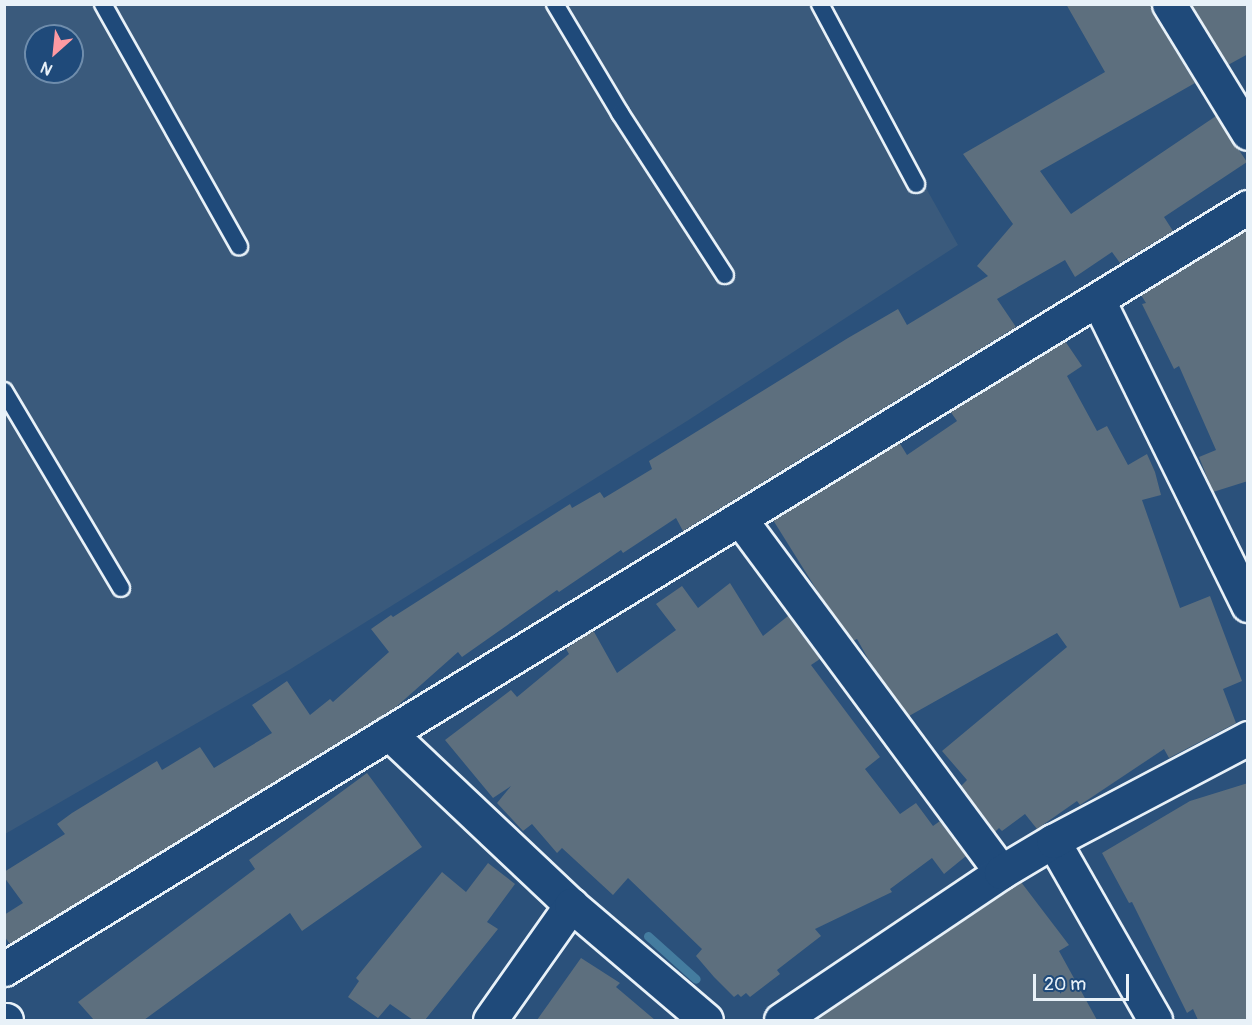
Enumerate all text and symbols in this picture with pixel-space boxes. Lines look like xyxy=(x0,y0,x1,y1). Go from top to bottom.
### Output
north arrow xyxy=(24,24,84,84)
text: N xyxy=(37,57,56,80)
scale bar xyxy=(1036,962,1132,1000)
text: 20 m xyxy=(1044,973,1086,996)

